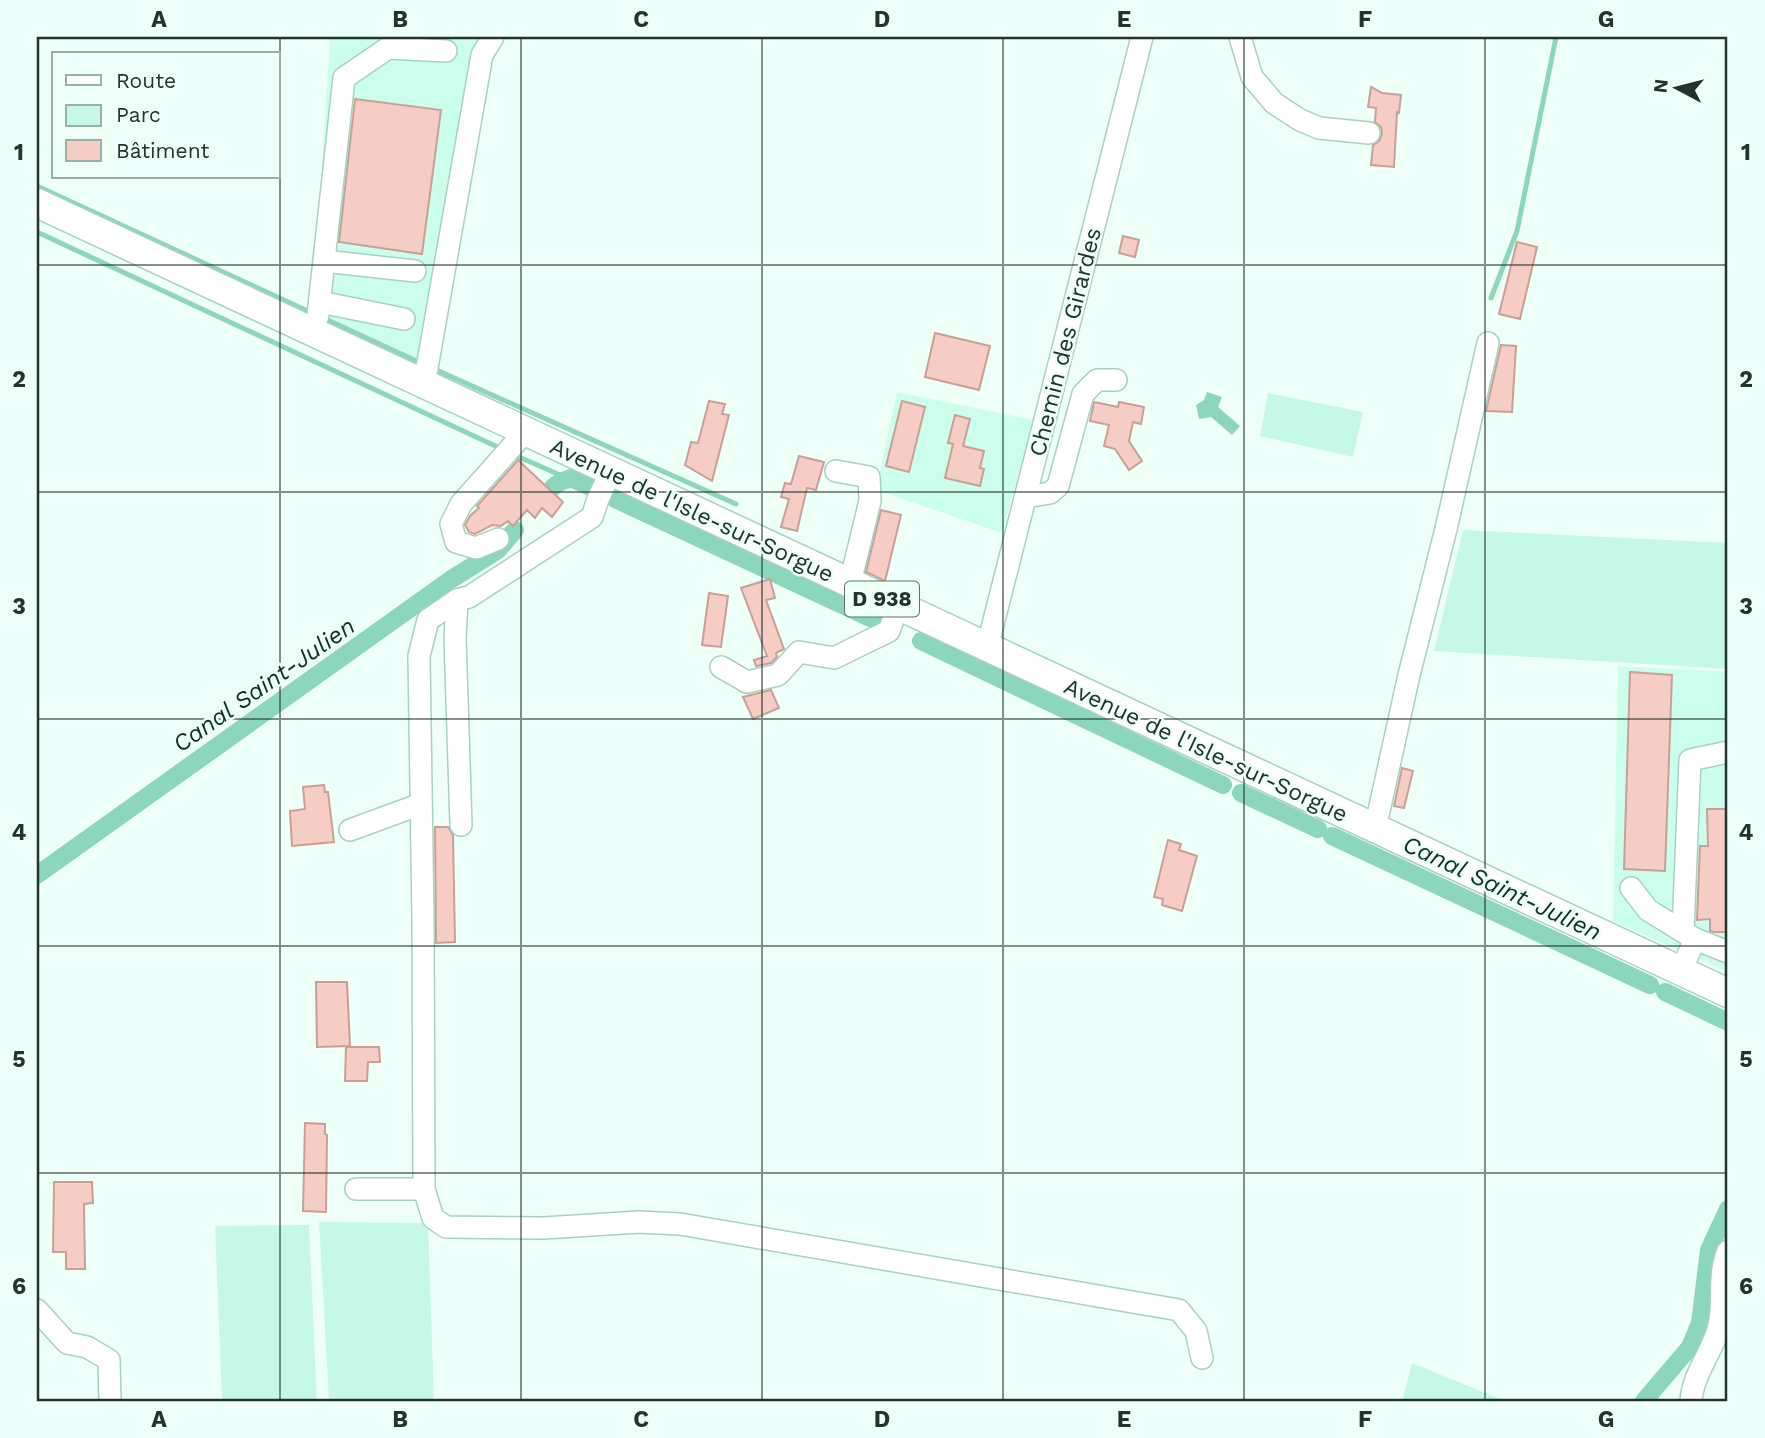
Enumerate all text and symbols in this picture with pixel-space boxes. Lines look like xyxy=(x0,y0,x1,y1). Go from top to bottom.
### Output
text: A xyxy=(151,6,167,33)
text: B xyxy=(392,6,408,33)
text: C xyxy=(633,6,649,33)
text: D xyxy=(874,6,890,33)
text: E xyxy=(1117,6,1131,33)
text: F xyxy=(1358,6,1372,33)
text: G xyxy=(1598,6,1614,33)
legend xyxy=(52,52,280,178)
north arrow xyxy=(1642,52,1712,122)
text: Route xyxy=(116,68,176,93)
text: N xyxy=(1648,78,1673,94)
text: Parc xyxy=(116,102,161,127)
text: Bâtiment xyxy=(116,138,210,163)
text: 1 xyxy=(14,139,24,166)
text: 1 xyxy=(1741,139,1751,166)
street label: Chemin des Girardes xyxy=(1024,225,1107,459)
text: 2 xyxy=(12,366,26,393)
text: 2 xyxy=(1739,366,1753,393)
street label: Avenue de l'Isle-sur-Sorgue xyxy=(546,433,838,588)
road number: D 938 xyxy=(845,582,919,616)
text: 3 xyxy=(12,593,26,620)
text: 3 xyxy=(1739,593,1753,620)
water label: Canal Saint-Julien xyxy=(168,612,360,758)
street label: Avenue de l'Isle-sur-Sorgue xyxy=(1060,673,1352,828)
text: 4 xyxy=(12,819,27,846)
text: 4 xyxy=(1739,819,1754,846)
water label: Canal Saint-Julien xyxy=(1398,830,1606,946)
text: 5 xyxy=(12,1046,26,1073)
text: 5 xyxy=(1739,1046,1753,1073)
text: 6 xyxy=(12,1273,26,1300)
text: 6 xyxy=(1739,1273,1753,1300)
text: A xyxy=(151,1406,167,1433)
text: B xyxy=(392,1406,408,1433)
text: C xyxy=(633,1406,649,1433)
text: D xyxy=(874,1406,890,1433)
text: E xyxy=(1117,1406,1131,1433)
text: F xyxy=(1358,1406,1372,1433)
text: G xyxy=(1598,1406,1614,1433)

